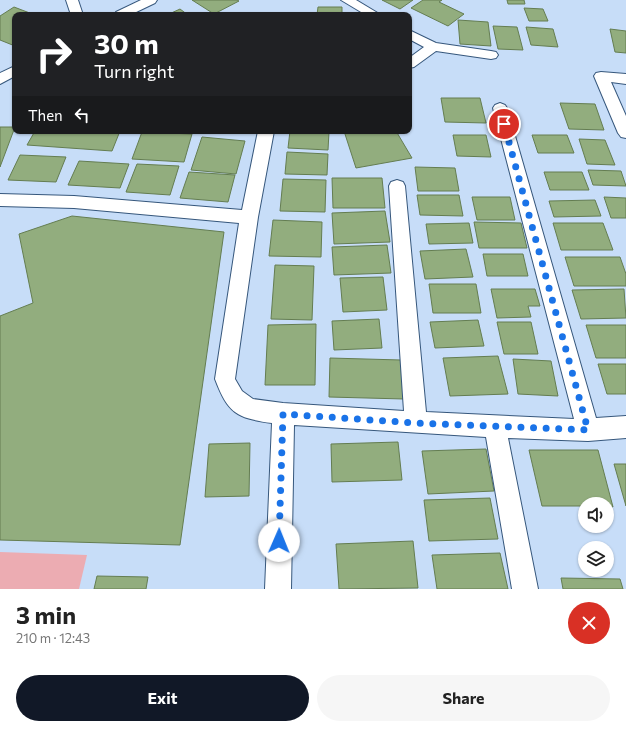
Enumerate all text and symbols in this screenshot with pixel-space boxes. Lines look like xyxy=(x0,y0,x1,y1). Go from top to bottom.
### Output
text: 30 m xyxy=(94,26,159,60)
icon: right xyxy=(28,28,80,80)
text: Turn right xyxy=(94,60,174,82)
icon: left xyxy=(71,104,93,126)
text: Then xyxy=(28,106,63,124)
pin xyxy=(487,107,521,141)
icon: arrive xyxy=(493,113,515,135)
map controls xyxy=(578,497,614,577)
button: sound xyxy=(578,497,614,533)
position arrow xyxy=(258,520,300,562)
button: layers xyxy=(578,541,614,577)
text: 3 min xyxy=(16,600,76,629)
button: close xyxy=(568,602,610,644)
text: 210 m · 12:43 xyxy=(16,630,90,646)
button: Exit xyxy=(16,675,309,721)
button: Share xyxy=(317,675,610,721)

